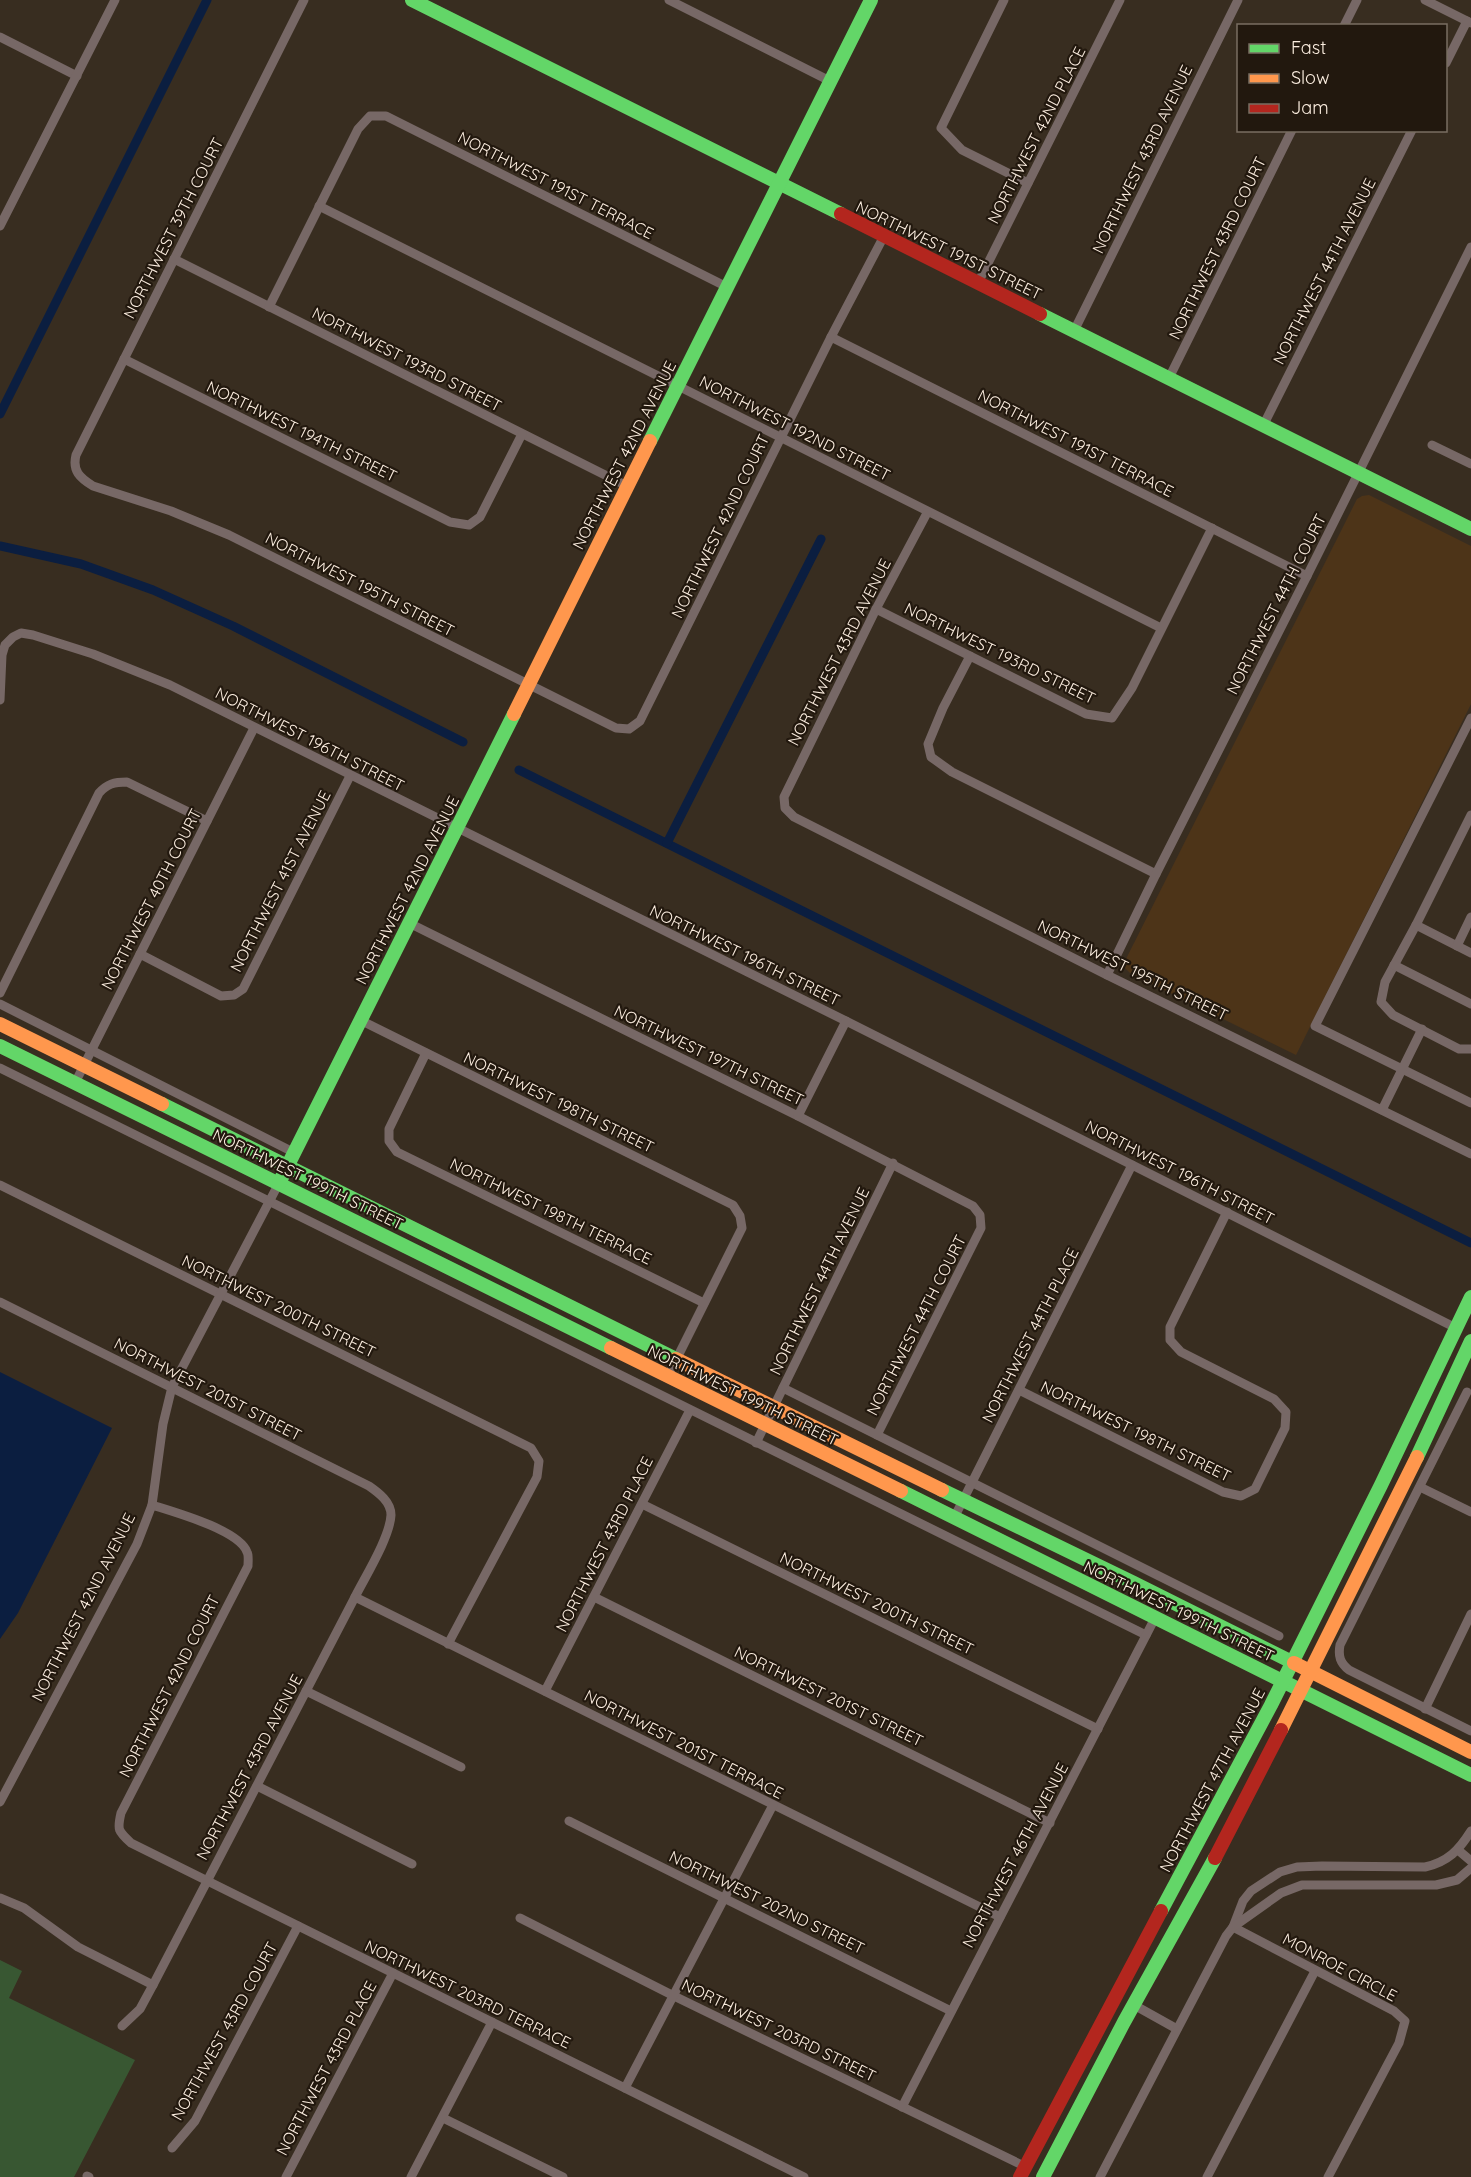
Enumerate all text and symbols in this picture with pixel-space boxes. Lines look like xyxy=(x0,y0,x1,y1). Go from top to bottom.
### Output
legend xyxy=(1237,24,1447,132)
text: Fast xyxy=(1291,36,1326,59)
street label: NORTHWEST 42ND PLACE xyxy=(983,43,1089,227)
street label: NORTHWEST 43RD AVENUE xyxy=(1088,61,1196,257)
text: Slow xyxy=(1291,66,1329,89)
text: Jam xyxy=(1291,96,1329,119)
street label: NORTHWEST 191ST TERRACE xyxy=(455,127,657,243)
street label: NORTHWEST 39TH COURT xyxy=(119,134,228,322)
street label: NORTHWEST 43RD COURT xyxy=(1164,153,1270,343)
street label: NORTHWEST 44TH AVENUE xyxy=(1268,175,1380,367)
street label: NORTHWEST 191ST STREET xyxy=(853,196,1045,304)
street label: NORTHWEST 193RD STREET xyxy=(309,302,505,416)
street label: NORTHWEST 42ND AVENUE xyxy=(568,357,680,553)
street label: NORTHWEST 192ND STREET xyxy=(696,371,894,485)
street label: NORTHWEST 194TH STREET xyxy=(204,376,401,486)
street label: NORTHWEST 191ST TERRACE xyxy=(975,385,1177,501)
street label: NORTHWEST 42ND COURT xyxy=(667,430,773,621)
street label: NORTHWEST 44TH COURT xyxy=(1222,510,1330,698)
street label: NORTHWEST 195TH STREET xyxy=(262,528,458,641)
street label: NORTHWEST 43RD AVENUE xyxy=(783,555,895,749)
street label: NORTHWEST 193RD STREET xyxy=(901,598,1099,708)
street label: NORTHWEST 196TH STREET xyxy=(212,683,408,796)
street label: NORTHWEST 41ST AVENUE xyxy=(225,787,335,975)
street label: NORTHWEST 42ND AVENUE xyxy=(351,792,463,988)
street label: NORTHWEST 40TH COURT xyxy=(97,805,206,993)
street label: NORTHWEST 196TH STREET xyxy=(647,900,844,1010)
street label: NORTHWEST 195TH STREET xyxy=(1034,915,1232,1025)
street label: NORTHWEST 197TH STREET xyxy=(611,1000,807,1110)
street label: NORTHWEST 198TH STREET xyxy=(461,1047,658,1157)
street label: NORTHWEST 196TH STREET xyxy=(1082,1116,1278,1229)
street label: NORTHWEST 199TH STREET xyxy=(209,1124,407,1234)
street label: NORTHWEST 198TH TERRACE xyxy=(447,1153,655,1269)
street label: NORTHWEST 44TH AVENUE xyxy=(765,1184,873,1378)
street label: NORTHWEST 44TH COURT xyxy=(862,1231,970,1419)
street label: NORTHWEST 44TH PLACE xyxy=(977,1244,1083,1426)
street label: NORTHWEST 200TH STREET xyxy=(179,1250,380,1362)
street label: NORTHWEST 201ST STREET xyxy=(111,1333,305,1445)
street label: NORTHWEST 199TH STREET xyxy=(644,1340,842,1450)
street label: NORTHWEST 198TH STREET xyxy=(1038,1376,1235,1486)
street label: NORTHWEST 43RD PLACE xyxy=(551,1453,657,1635)
street label: NORTHWEST 42ND AVENUE xyxy=(27,1509,139,1705)
street label: NORTHWEST 200TH STREET xyxy=(777,1547,978,1659)
street label: NORTHWEST 199TH STREET xyxy=(1080,1556,1278,1666)
street label: NORTHWEST 42ND COURT xyxy=(114,1591,224,1781)
street label: NORTHWEST 201ST STREET xyxy=(731,1641,927,1751)
street label: NORTHWEST 43RD AVENUE xyxy=(192,1671,306,1863)
street label: NORTHWEST 201ST TERRACE xyxy=(581,1685,787,1803)
street label: NORTHWEST 47TH AVENUE xyxy=(1155,1685,1269,1875)
street label: NORTHWEST 46TH AVENUE xyxy=(958,1759,1072,1951)
street label: NORTHWEST 202ND STREET xyxy=(666,1846,868,1958)
street label: MONROE CIRCLE xyxy=(1279,1928,1401,2006)
street label: NORTHWEST 203RD TERRACE xyxy=(362,1935,574,2053)
street label: NORTHWEST 43RD COURT xyxy=(167,1938,282,2124)
street label: NORTHWEST 203RD STREET xyxy=(679,1974,880,2086)
street label: NORTHWEST 43RD PLACE xyxy=(272,1977,380,2159)

